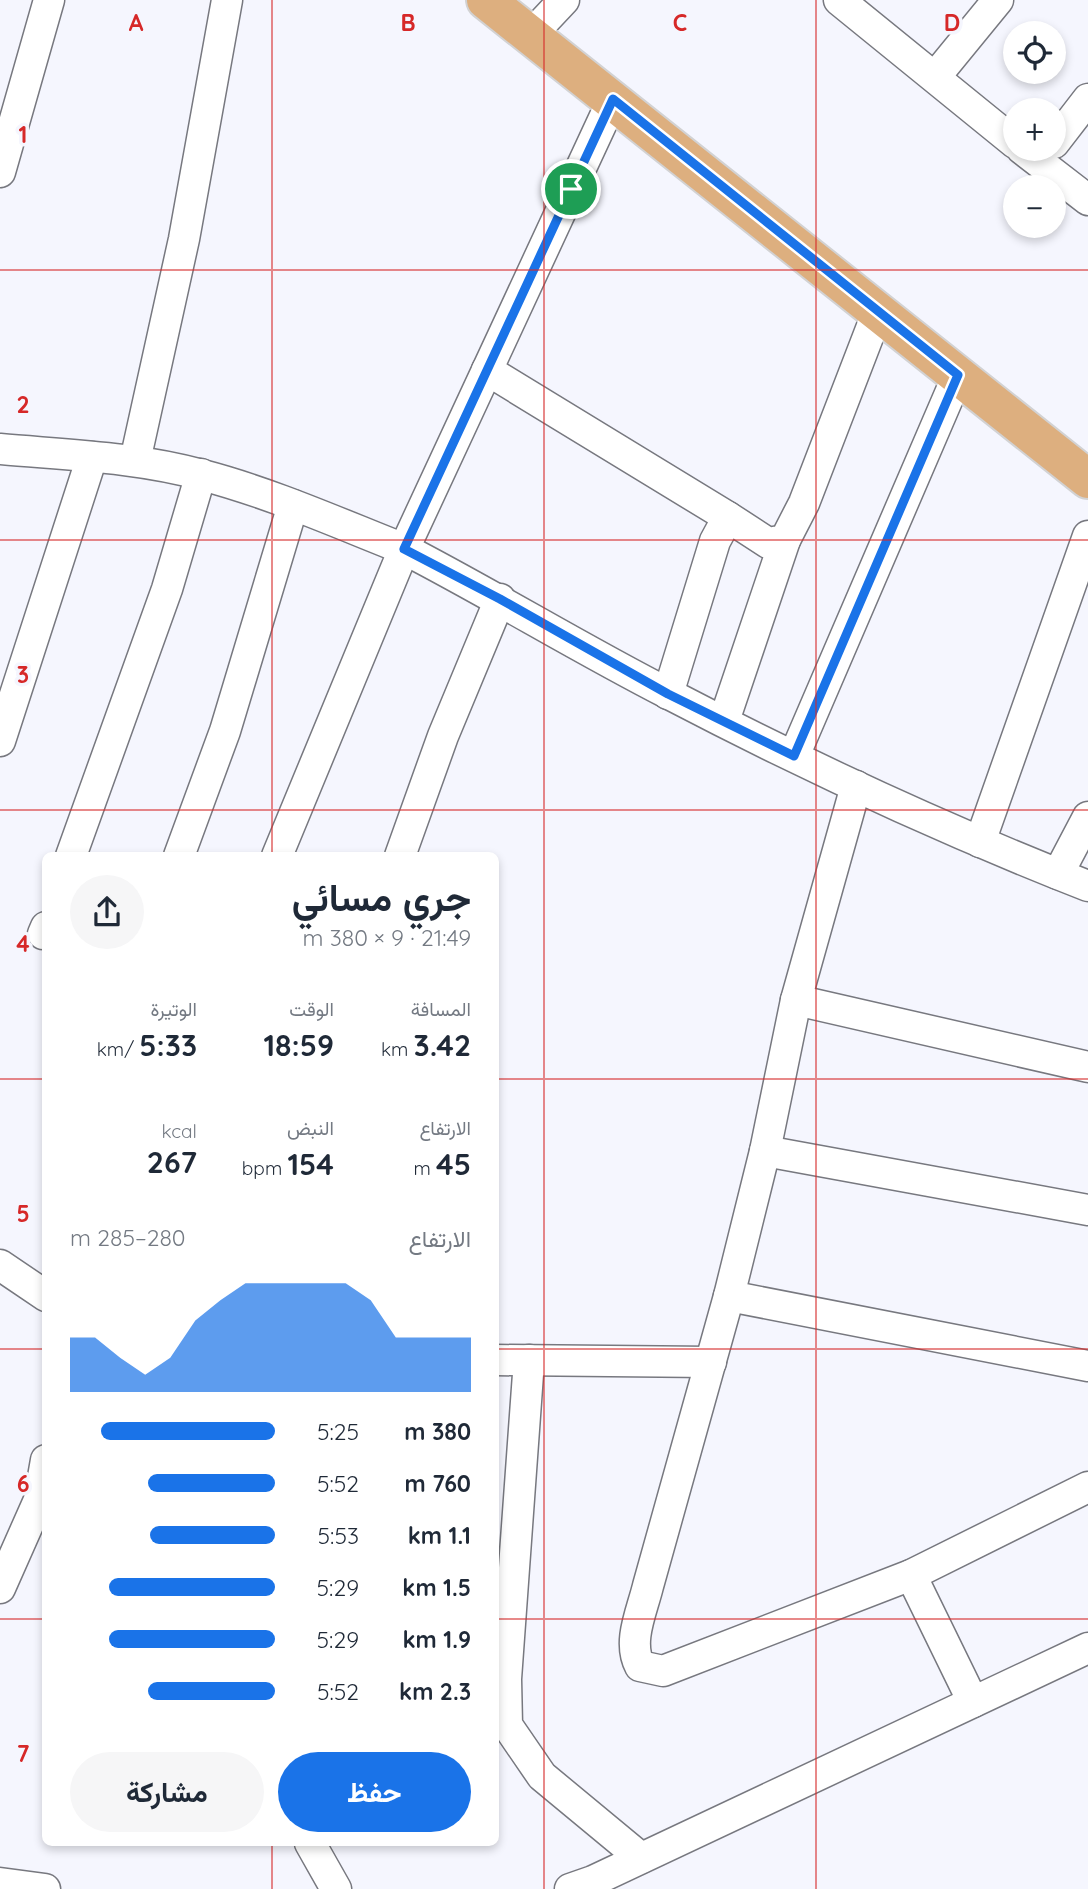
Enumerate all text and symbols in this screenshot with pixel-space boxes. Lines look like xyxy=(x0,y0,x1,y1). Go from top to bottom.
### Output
text: A xyxy=(129,8,144,37)
text: B xyxy=(400,8,416,37)
text: C xyxy=(673,8,687,37)
text: D xyxy=(944,8,960,37)
map controls xyxy=(1003,21,1066,238)
button: locate xyxy=(1003,21,1066,84)
button: + xyxy=(1003,98,1066,161)
text: 1 xyxy=(19,120,27,149)
pin xyxy=(541,159,601,219)
icon: arrive xyxy=(552,170,590,208)
button: − xyxy=(1003,175,1066,238)
text: 2 xyxy=(16,390,30,419)
text: 3 xyxy=(17,660,29,689)
text: جري مسائي xyxy=(292,873,471,921)
button: share xyxy=(70,875,144,949)
text: 21:49 · 9 × 380 m xyxy=(302,923,471,952)
text: 4 xyxy=(16,929,30,958)
text: الوتيرة xyxy=(151,997,197,1021)
text: الوقت xyxy=(289,997,334,1021)
text: المسافة xyxy=(411,997,471,1021)
text: 5:33 xyxy=(139,1026,197,1064)
text: 18:59 xyxy=(263,1026,334,1064)
text: 3.42 xyxy=(414,1026,471,1064)
text: /km xyxy=(97,1037,139,1061)
text: km xyxy=(381,1037,414,1061)
text: النبض xyxy=(287,1116,334,1140)
text: الارتفاع xyxy=(419,1116,471,1140)
text: kcal xyxy=(162,1119,197,1143)
text: 267 xyxy=(147,1143,197,1181)
text: 154 xyxy=(287,1145,334,1183)
text: 45 xyxy=(436,1145,471,1183)
text: bpm xyxy=(242,1156,287,1180)
text: m xyxy=(414,1156,436,1180)
text: 5 xyxy=(16,1199,30,1228)
text: 280–285 m xyxy=(70,1223,186,1252)
text: الارتفاع xyxy=(409,1224,471,1253)
text: 5:25 xyxy=(317,1417,359,1446)
text: 380 m xyxy=(404,1417,471,1446)
text: 6 xyxy=(17,1469,29,1498)
text: 5:52 xyxy=(317,1469,359,1498)
text: 760 m xyxy=(405,1469,471,1498)
text: 5:53 xyxy=(318,1521,359,1550)
text: 1.1 km xyxy=(408,1521,471,1550)
text: 5:29 xyxy=(317,1573,359,1602)
text: 1.5 km xyxy=(402,1573,471,1602)
text: 5:29 xyxy=(317,1625,359,1654)
text: 1.9 km xyxy=(403,1625,471,1654)
text: 5:52 xyxy=(317,1677,359,1706)
text: 2.3 km xyxy=(399,1677,471,1706)
text: 7 xyxy=(17,1739,30,1768)
button: مشاركة xyxy=(70,1752,264,1832)
button: حفظ xyxy=(278,1752,471,1832)

